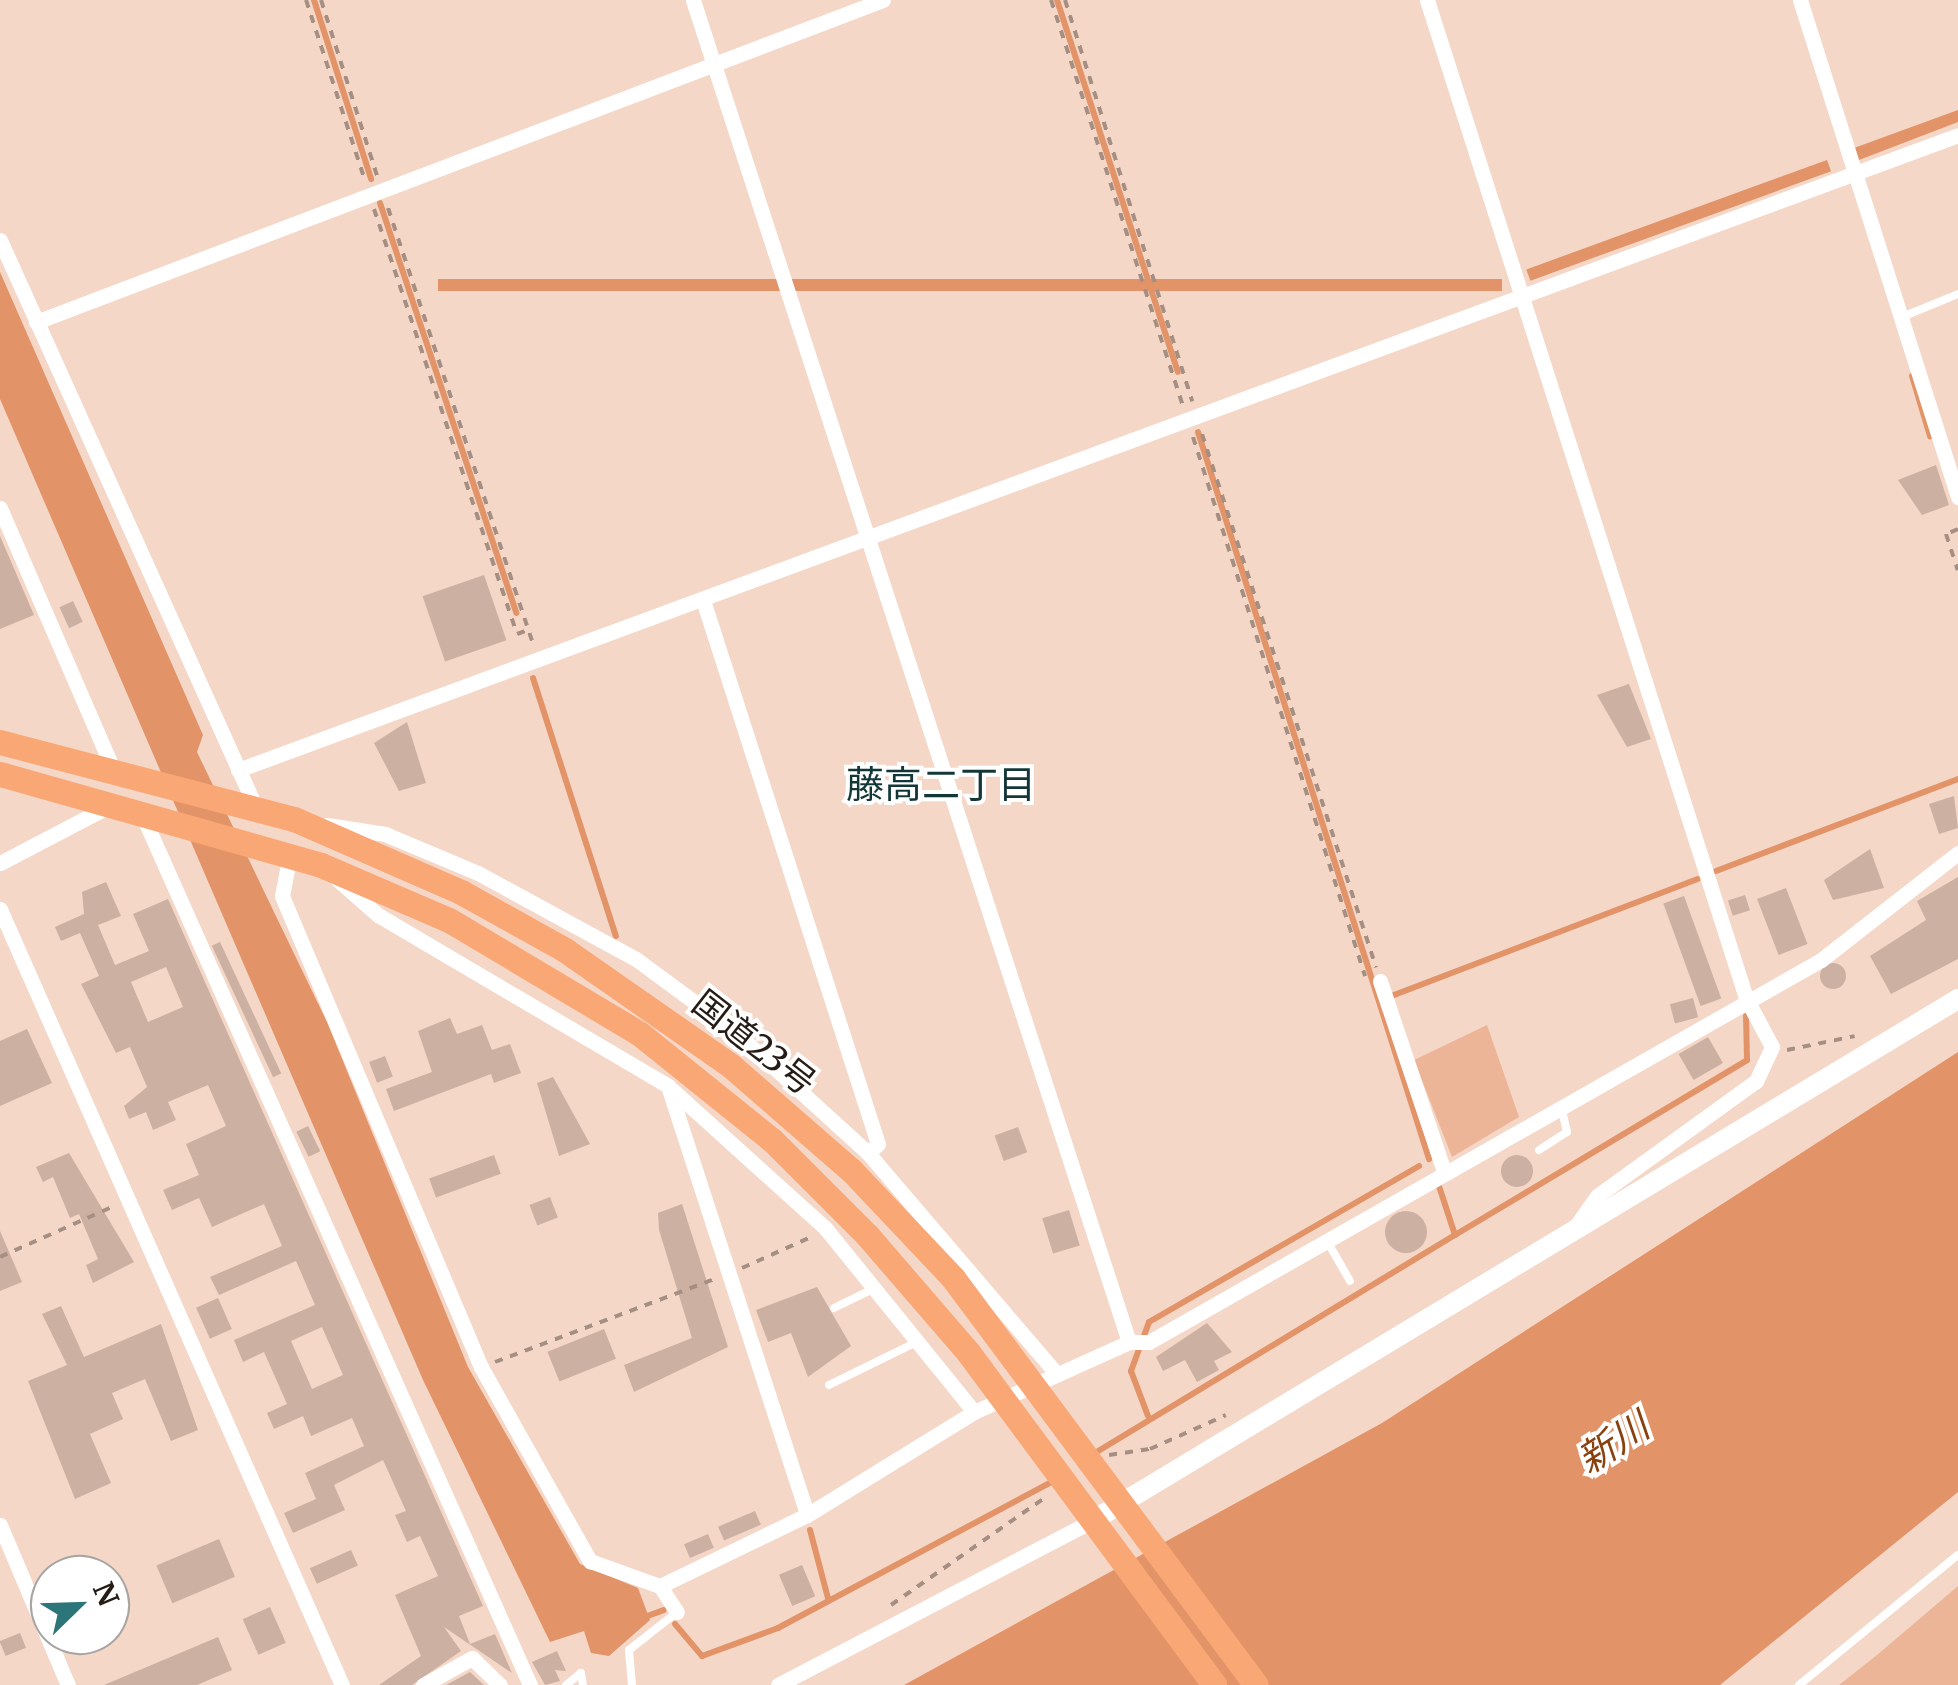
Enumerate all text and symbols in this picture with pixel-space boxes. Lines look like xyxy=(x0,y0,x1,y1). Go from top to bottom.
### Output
district label: 藤高二丁目 xyxy=(846,762,1036,808)
street label: 国道23号 xyxy=(684,982,824,1104)
water label: 新川 xyxy=(1569,1403,1657,1483)
north arrow xyxy=(30,1555,130,1655)
text: N xyxy=(85,1577,127,1611)

